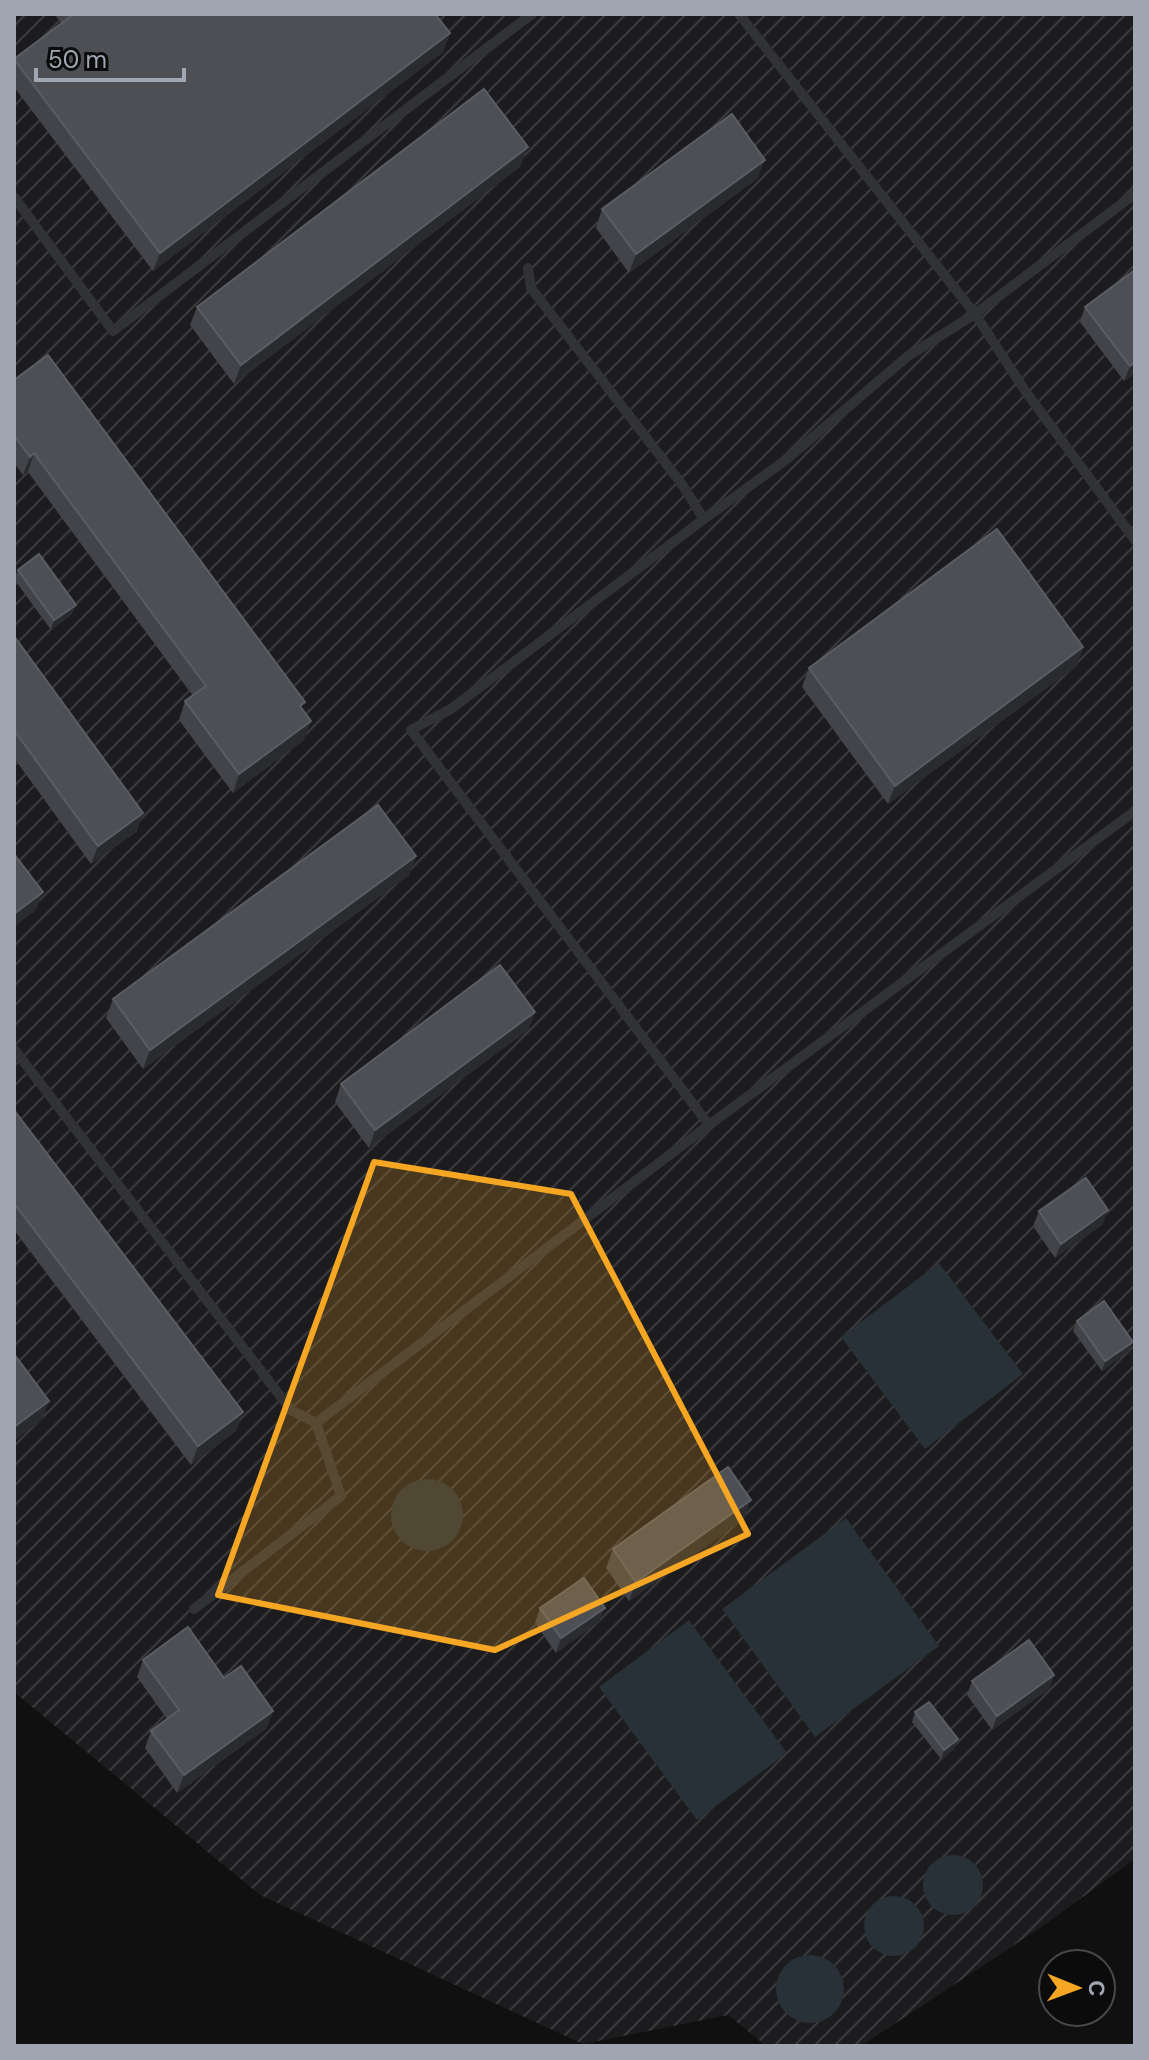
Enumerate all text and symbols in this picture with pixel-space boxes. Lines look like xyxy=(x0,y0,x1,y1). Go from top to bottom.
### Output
scale bar xyxy=(36,32,184,82)
text: 50 m xyxy=(48,44,107,75)
north arrow xyxy=(1037,1948,1117,2028)
text: С xyxy=(1082,1980,1111,1997)

